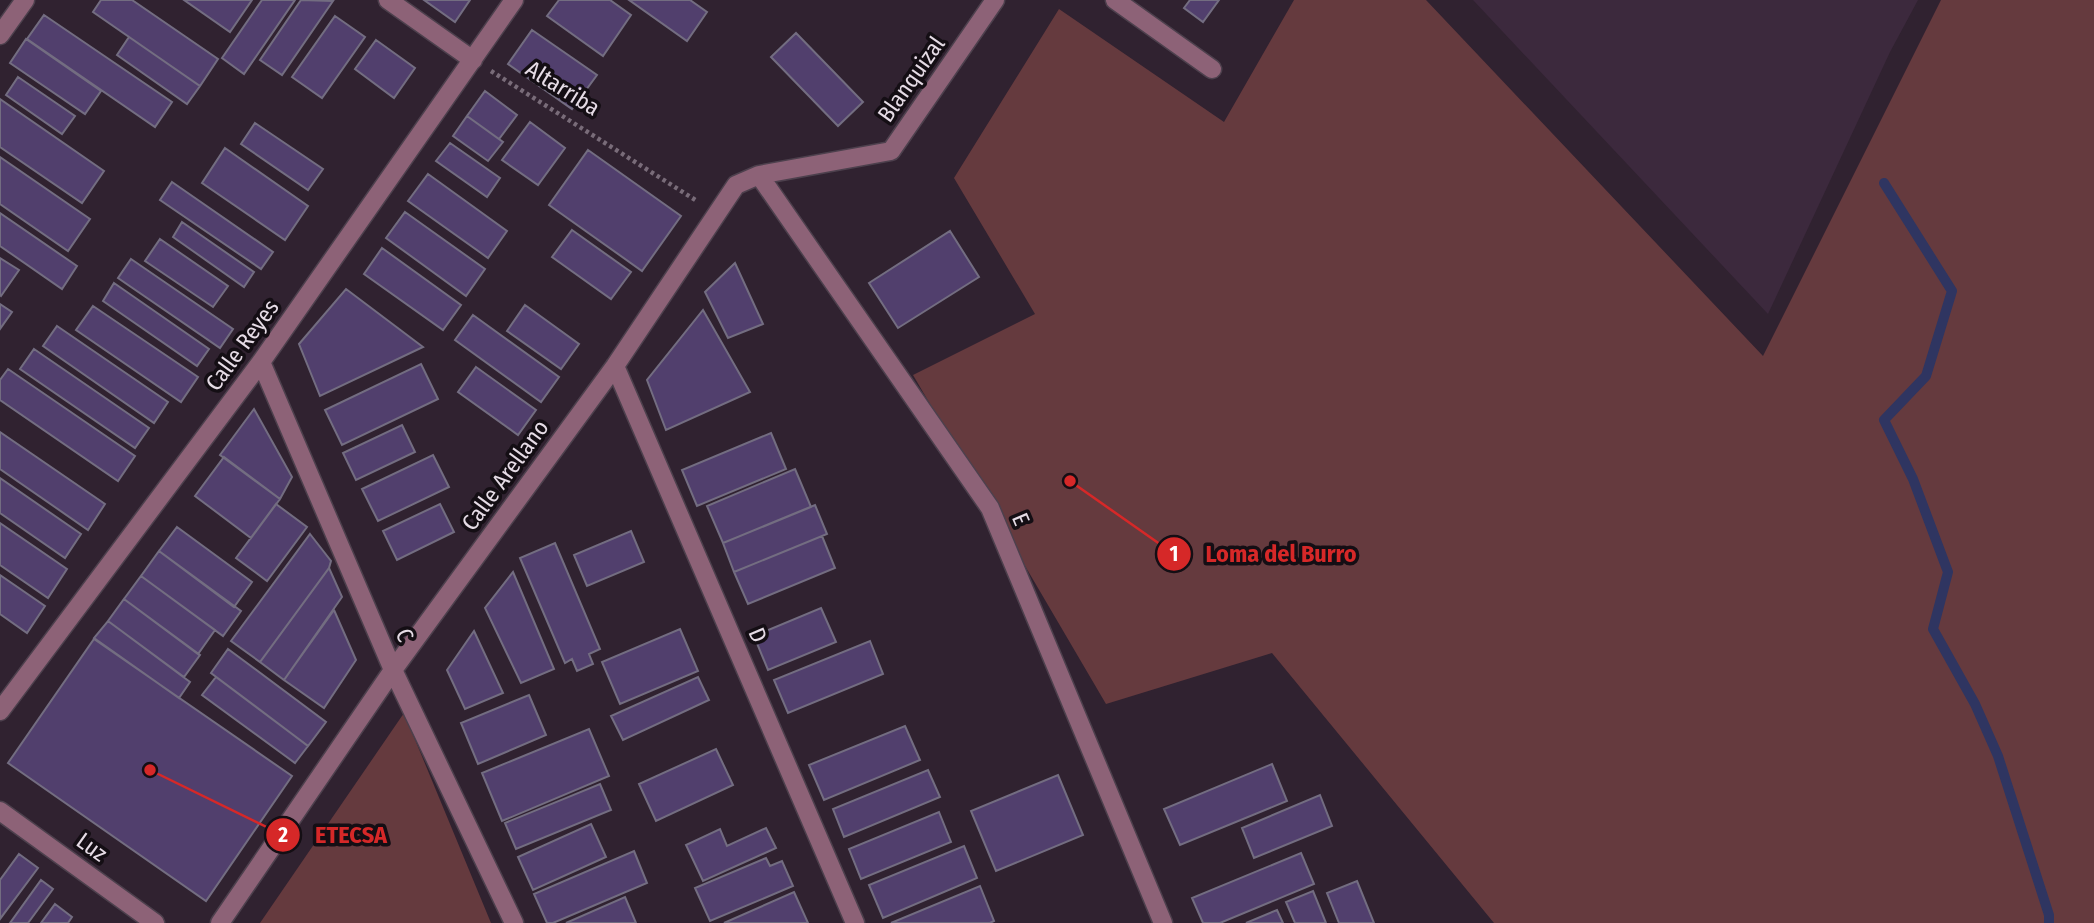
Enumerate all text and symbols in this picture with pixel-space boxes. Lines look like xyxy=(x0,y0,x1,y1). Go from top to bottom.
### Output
street label: Blanquizal xyxy=(871,31,951,127)
street label: Altarriba xyxy=(521,54,605,122)
street label: Calle Reyes xyxy=(199,294,285,396)
street label: Calle Arellano xyxy=(456,414,554,536)
street label: E xyxy=(1006,509,1036,529)
callout: Loma del Burro xyxy=(1156,532,1370,577)
text: Loma del Burro xyxy=(1205,540,1357,568)
text: 1 xyxy=(1170,541,1178,567)
street label: D xyxy=(742,623,774,647)
street label: C xyxy=(390,624,420,646)
callout: ETECSA xyxy=(266,812,401,857)
text: ETECSA xyxy=(315,821,388,849)
text: 2 xyxy=(277,822,288,848)
street label: Luz xyxy=(71,827,113,867)

